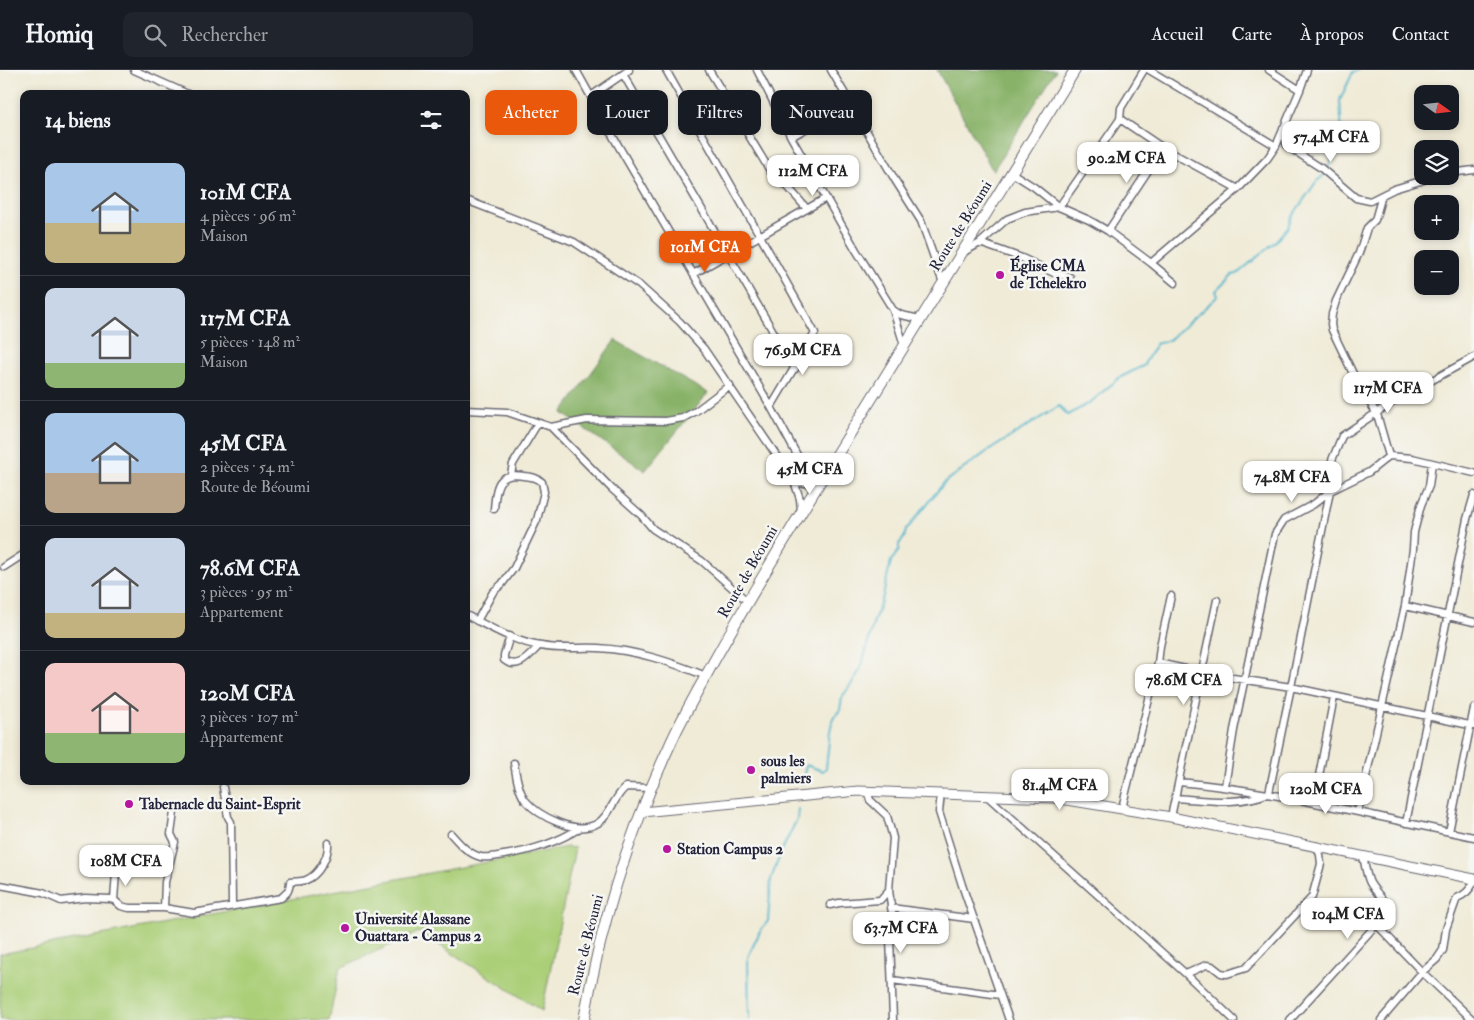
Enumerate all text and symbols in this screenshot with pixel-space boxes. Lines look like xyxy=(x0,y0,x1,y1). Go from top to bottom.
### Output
search box xyxy=(123,12,473,57)
text: Homiq xyxy=(25,19,93,50)
icon: search xyxy=(141,21,169,49)
text: Rechercher xyxy=(181,23,268,47)
text: Accueil xyxy=(1151,23,1204,46)
text: Carte xyxy=(1232,23,1272,46)
text: À propos xyxy=(1300,23,1364,46)
text: Contact xyxy=(1392,23,1449,46)
north arrow xyxy=(1414,85,1459,130)
map controls xyxy=(1414,85,1459,295)
chip: Acheter xyxy=(485,90,577,135)
chip: Louer xyxy=(587,90,668,135)
chip: Filtres xyxy=(678,90,761,135)
chip: Nouveau xyxy=(771,90,872,135)
icon: filters xyxy=(417,106,445,134)
text: 14 biens xyxy=(45,107,111,134)
pin: 57.4M CFA xyxy=(1274,121,1388,163)
text: 57.4M CFA xyxy=(1293,127,1369,147)
button: layers xyxy=(1414,140,1459,185)
pin: 90.2M CFA xyxy=(1070,142,1184,184)
text: 90.2M CFA xyxy=(1088,148,1166,168)
pin: 112M CFA xyxy=(761,154,865,197)
text: 112M CFA xyxy=(778,161,848,181)
street label: Route de Béoumi xyxy=(926,177,996,275)
text: 101M CFA xyxy=(200,179,291,206)
icon: home xyxy=(85,183,145,243)
button: + xyxy=(1414,195,1459,240)
text: 4 pièces · 96 m² xyxy=(200,206,296,226)
text: Maison xyxy=(200,226,248,246)
pin: 101M CFA xyxy=(653,230,757,273)
text: 101M CFA xyxy=(670,237,740,257)
button: − xyxy=(1414,250,1459,295)
place label: Église CMA de Tchelekro xyxy=(1010,255,1087,293)
marker: Église CMA de Tchelekro xyxy=(994,269,1006,281)
text: 117M CFA xyxy=(200,305,291,332)
icon: home xyxy=(85,308,145,368)
text: 5 pièces · 148 m² xyxy=(200,332,300,352)
pin: 76.9M CFA xyxy=(746,334,860,376)
text: 76.9M CFA xyxy=(765,340,841,360)
text: Maison xyxy=(200,352,248,372)
pin: 117M CFA xyxy=(1336,372,1440,414)
text: 117M CFA xyxy=(1353,378,1423,398)
text: 45M CFA xyxy=(200,430,287,457)
icon: home xyxy=(85,433,145,493)
pin: 45M CFA xyxy=(764,452,856,495)
text: 2 pièces · 54 m² xyxy=(200,457,294,477)
text: 45M CFA xyxy=(777,459,843,479)
pin: 74.8M CFA xyxy=(1235,460,1349,503)
text: 74.8M CFA xyxy=(1254,467,1330,487)
text: Route de Béoumi xyxy=(200,477,310,497)
street label: Route de Béoumi xyxy=(714,523,782,621)
text: 78.6M CFA xyxy=(200,555,300,582)
icon: home xyxy=(85,558,145,618)
text: 3 pièces · 95 m² xyxy=(200,582,292,602)
text: Appartement xyxy=(200,602,283,622)
pin: 78.6M CFA xyxy=(1127,664,1241,706)
text: 78.6M CFA xyxy=(1146,670,1222,690)
text: 120M CFA xyxy=(200,680,295,707)
icon: home xyxy=(85,683,145,743)
text: 3 pièces · 107 m² xyxy=(200,707,298,727)
text: Appartement xyxy=(200,727,283,747)
place label: sous les palmiers xyxy=(760,752,811,789)
marker: sous les palmiers xyxy=(745,764,757,776)
pin: 81.4M CFA xyxy=(1003,768,1117,811)
pin: 120M CFA xyxy=(1274,772,1378,815)
text: 81.4M CFA xyxy=(1022,775,1098,795)
text: 120M CFA xyxy=(1290,779,1362,799)
place label: Tabernacle du Saint-Esprit xyxy=(138,795,301,815)
marker: Tabernacle du Saint-Esprit xyxy=(123,798,135,810)
place label: Station Campus 2 xyxy=(677,840,784,860)
marker: Station Campus 2 xyxy=(661,843,673,855)
pin: 108M CFA xyxy=(74,844,178,887)
text: 108M CFA xyxy=(90,851,162,871)
street label: Route de Béoumi xyxy=(564,893,608,997)
pin: 104M CFA xyxy=(1296,898,1400,940)
text: 104M CFA xyxy=(1312,904,1384,924)
place label: Université Alassane Ouattara - Campus 2 xyxy=(355,910,482,947)
pin: 63.7M CFA xyxy=(844,912,958,954)
text: 63.7M CFA xyxy=(864,918,938,938)
marker: Université Alassane Ouattara - Campus 2 xyxy=(339,922,351,934)

